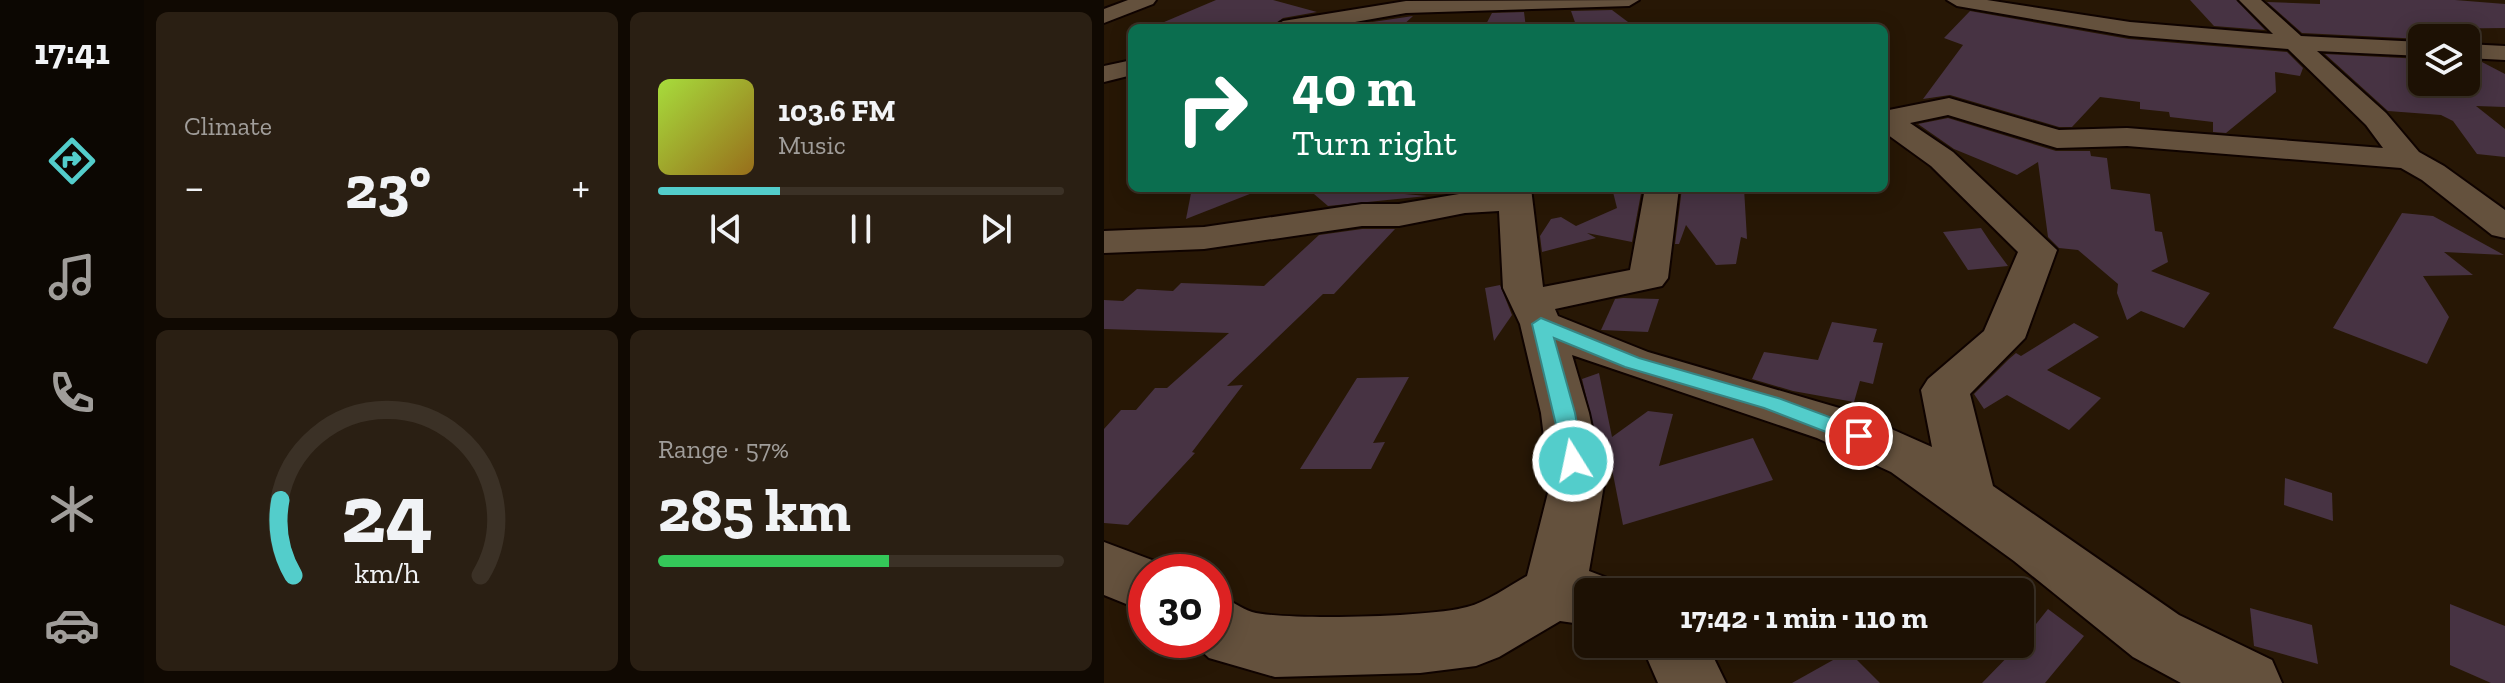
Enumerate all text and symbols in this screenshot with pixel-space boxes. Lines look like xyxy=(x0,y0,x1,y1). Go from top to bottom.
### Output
map controls xyxy=(2408,24,2480,96)
button: layers xyxy=(2408,24,2480,96)
text: 17:41 xyxy=(34,30,110,73)
text: 40 m xyxy=(1292,53,1416,120)
icon: right xyxy=(1160,56,1264,160)
text: 103.6 FM xyxy=(778,93,896,129)
text: Climate xyxy=(184,110,272,142)
text: Turn right xyxy=(1292,121,1457,164)
text: Music xyxy=(778,129,846,161)
icon: directions xyxy=(44,133,100,189)
text: 23° xyxy=(345,151,431,223)
text: − xyxy=(184,160,205,213)
text: + xyxy=(571,160,590,213)
icon: previous xyxy=(704,207,748,251)
icon: pause xyxy=(839,207,883,251)
icon: next xyxy=(974,207,1018,251)
icon: music xyxy=(44,249,100,305)
icon: phone xyxy=(44,365,100,421)
pin xyxy=(1825,402,1893,470)
icon: arrive xyxy=(1837,414,1881,458)
position arrow xyxy=(1531,419,1615,503)
text: Range · 57% xyxy=(658,433,789,465)
text: 24 xyxy=(341,463,433,563)
text: 285 km xyxy=(658,474,851,546)
icon: climate xyxy=(44,481,100,537)
speed limit sign: 30 xyxy=(1128,554,1232,658)
text: km/h xyxy=(354,556,420,590)
icon: car xyxy=(44,597,100,653)
text: 17:42 · 1 min · 110 m xyxy=(1680,600,1928,636)

